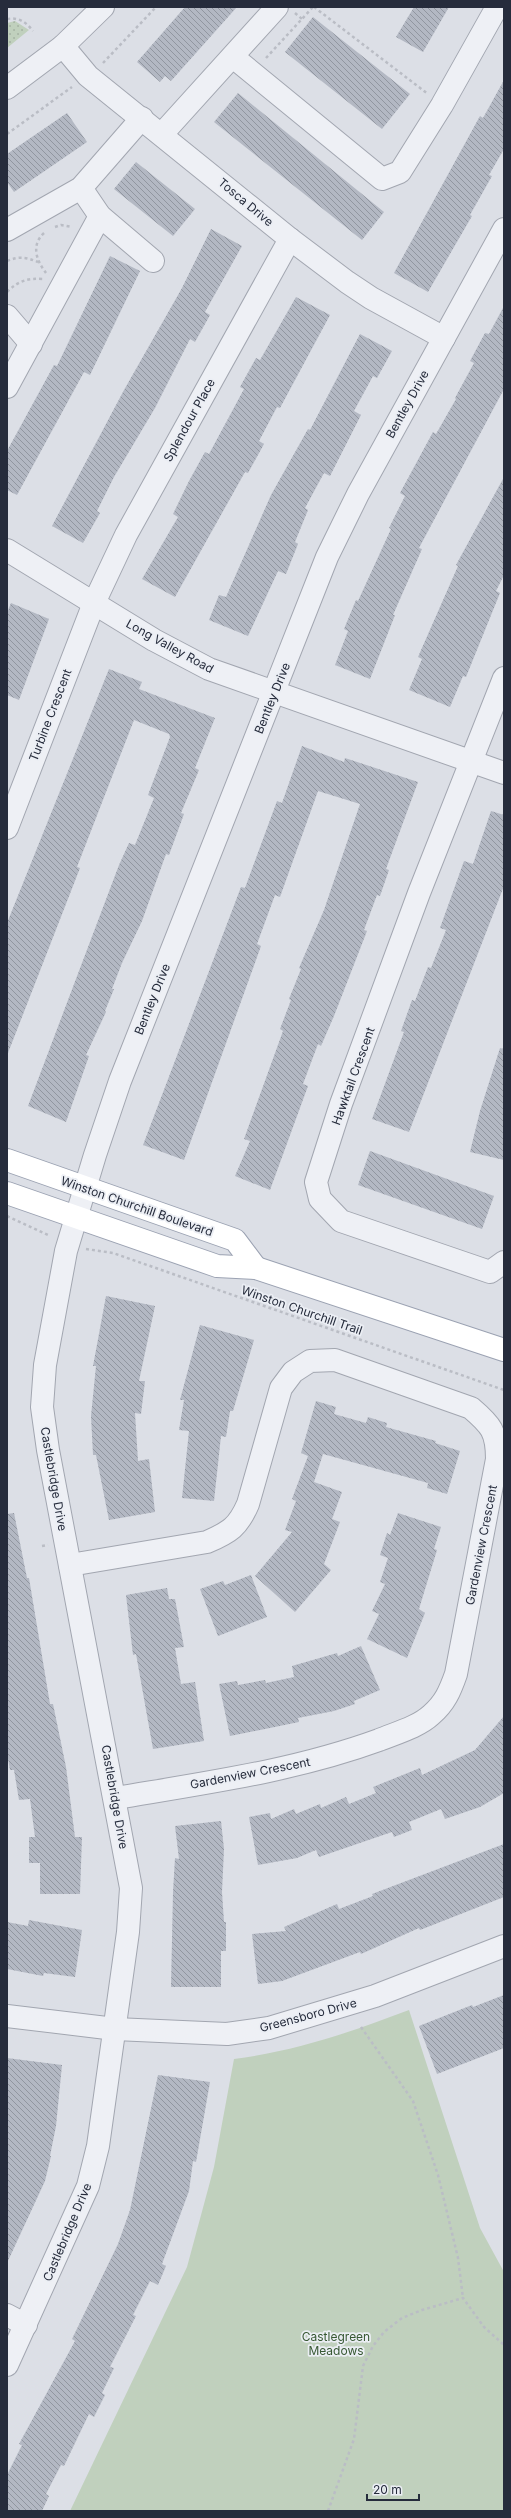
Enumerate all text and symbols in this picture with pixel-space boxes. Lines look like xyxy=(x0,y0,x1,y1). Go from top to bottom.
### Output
street label: Tosca Drive xyxy=(215,175,277,229)
street label: Bentley Drive xyxy=(382,367,432,441)
street label: Splendour Place xyxy=(160,376,218,464)
street label: Long Valley Road xyxy=(124,616,216,676)
street label: Bentley Drive xyxy=(251,660,293,736)
street label: Turbine Crescent xyxy=(25,667,75,763)
street label: Bentley Drive xyxy=(131,961,173,1037)
street label: Hawktail Crescent xyxy=(328,1025,378,1127)
street label: Winston Churchill Boulevard xyxy=(59,1173,215,1239)
street label: Winston Churchill Trail xyxy=(239,1282,365,1338)
street label: Castlebridge Drive xyxy=(37,1426,71,1532)
street label: Gardenview Crescent xyxy=(462,1484,500,1606)
street label: Castlebridge Drive xyxy=(98,1744,132,1850)
street label: Gardenview Crescent xyxy=(189,1754,311,1792)
street label: Greensboro Drive xyxy=(258,1995,358,2035)
street label: Castlebridge Drive xyxy=(39,2181,95,2283)
park label: Castlegreen Meadows xyxy=(302,2329,370,2358)
scale bar xyxy=(367,2476,419,2502)
text: 20 m xyxy=(373,2482,402,2497)

